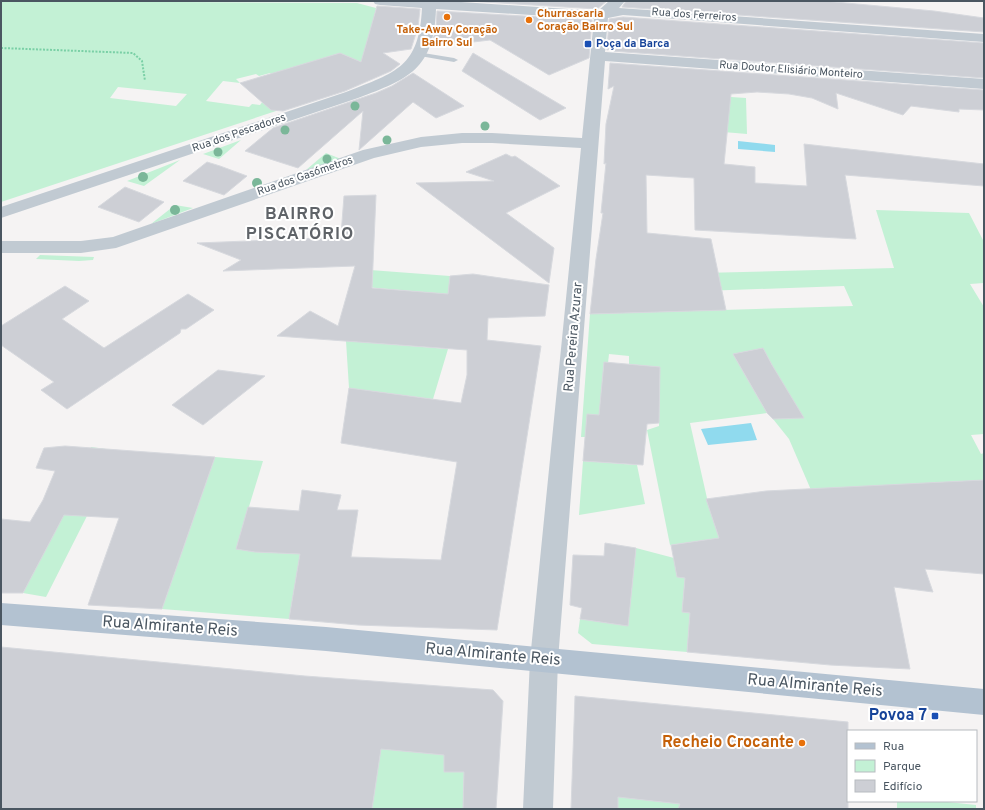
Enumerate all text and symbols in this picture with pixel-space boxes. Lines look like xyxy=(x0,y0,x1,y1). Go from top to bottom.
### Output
street label: Rua dos Ferreiros xyxy=(651,5,737,25)
place label: Churrascaria Coração Bairro Sul xyxy=(537,7,633,34)
marker: Take-Away Coração Bairro Sul xyxy=(442,12,452,22)
marker: Churrascaria Coração Bairro Sul xyxy=(524,15,534,25)
place label: Take-Away Coração Bairro Sul xyxy=(396,23,498,50)
place label: Poça da Barca xyxy=(596,37,669,51)
marker: Poça da Barca xyxy=(583,39,593,49)
street label: Rua Doutor Elisiário Monteiro xyxy=(719,58,863,82)
street label: Rua dos Pescadores xyxy=(190,110,288,156)
street label: Rua dos Gasómetros xyxy=(255,153,355,199)
district label: BAIRRO PISCATÓRIO xyxy=(246,204,354,246)
street label: Rua Pereira Azurar xyxy=(561,282,587,392)
street label: Rua Almirante Reis xyxy=(102,612,238,642)
street label: Rua Almirante Reis xyxy=(425,639,561,671)
street label: Rua Almirante Reis xyxy=(747,670,883,702)
place label: Povoa 7 xyxy=(869,706,927,726)
marker: Povoa 7 xyxy=(930,711,940,721)
legend xyxy=(847,730,977,802)
place label: Recheio Crocante xyxy=(662,733,794,753)
marker: Recheio Crocante xyxy=(797,738,807,748)
text: Rua xyxy=(883,739,904,755)
text: Parque xyxy=(883,759,921,775)
text: Edifício xyxy=(883,779,923,795)

